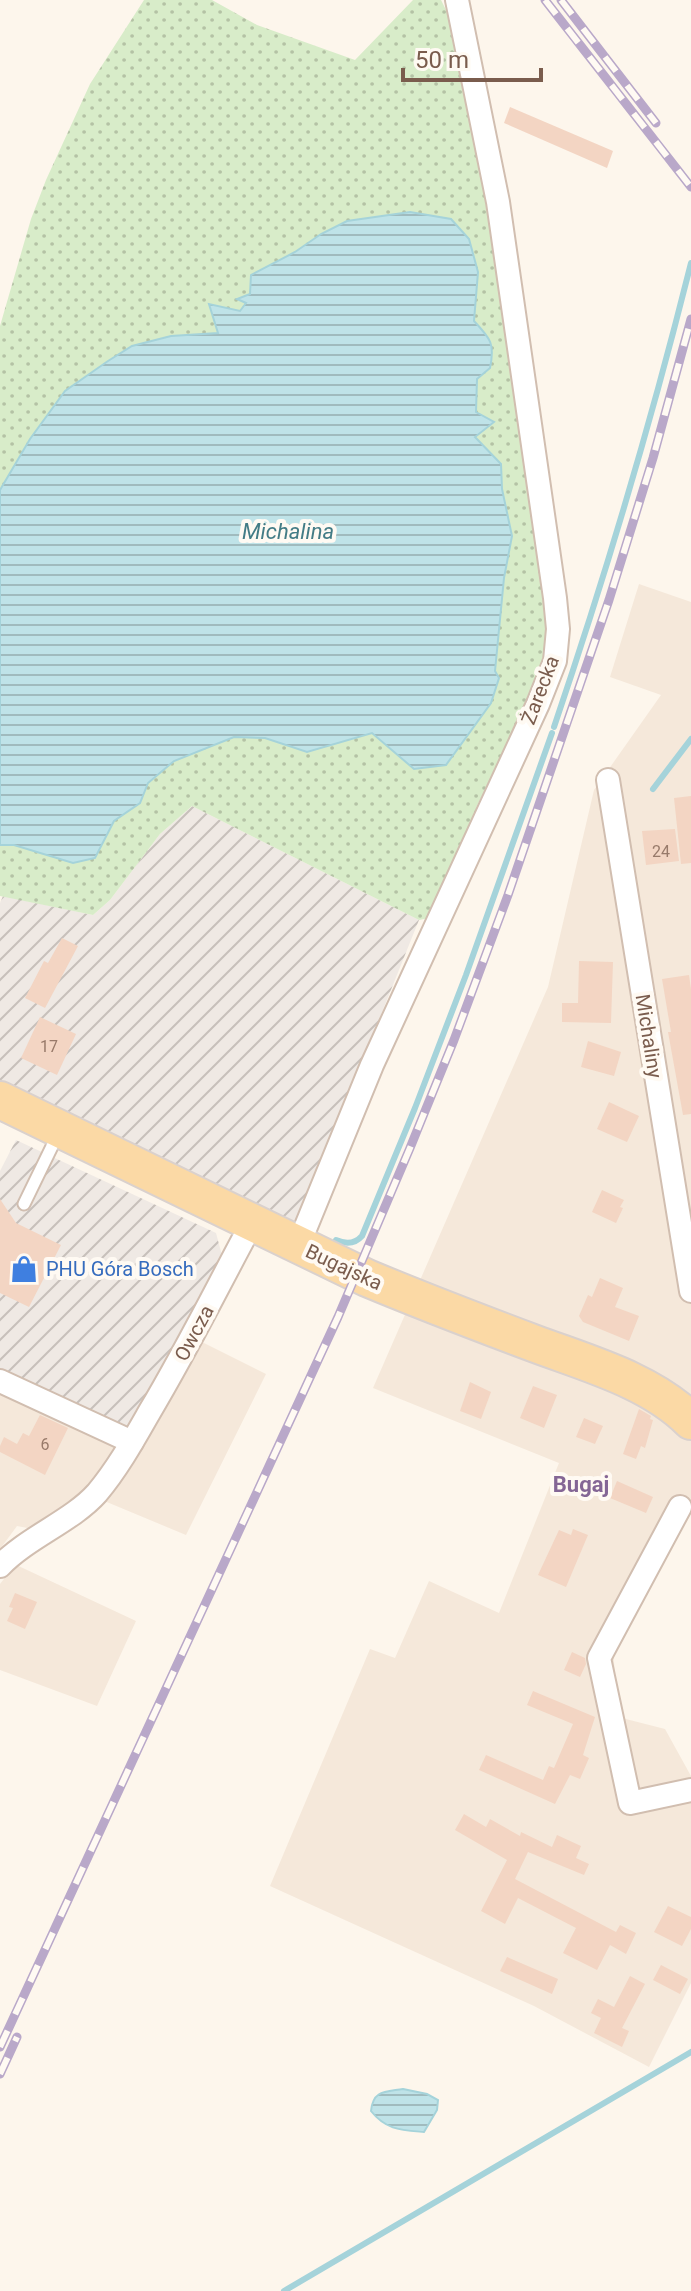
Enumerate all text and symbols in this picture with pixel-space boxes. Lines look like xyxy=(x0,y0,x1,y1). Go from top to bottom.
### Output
scale bar xyxy=(403,32,541,82)
text: 50 m xyxy=(415,46,469,74)
water label: Michalina xyxy=(242,519,334,544)
street label: Żarecka xyxy=(516,652,564,728)
house number: 24 xyxy=(652,842,670,861)
street label: Michaliny xyxy=(631,992,668,1080)
house number: 17 xyxy=(40,1037,58,1056)
street label: Bugajska xyxy=(302,1239,386,1295)
shop icon: PHU Góra Bosch xyxy=(9,1254,39,1284)
place label: PHU Góra Bosch xyxy=(46,1257,194,1281)
street label: Owcza xyxy=(169,1301,219,1365)
house number: 6 xyxy=(41,1435,50,1454)
district label: Bugaj xyxy=(553,1472,609,1497)

